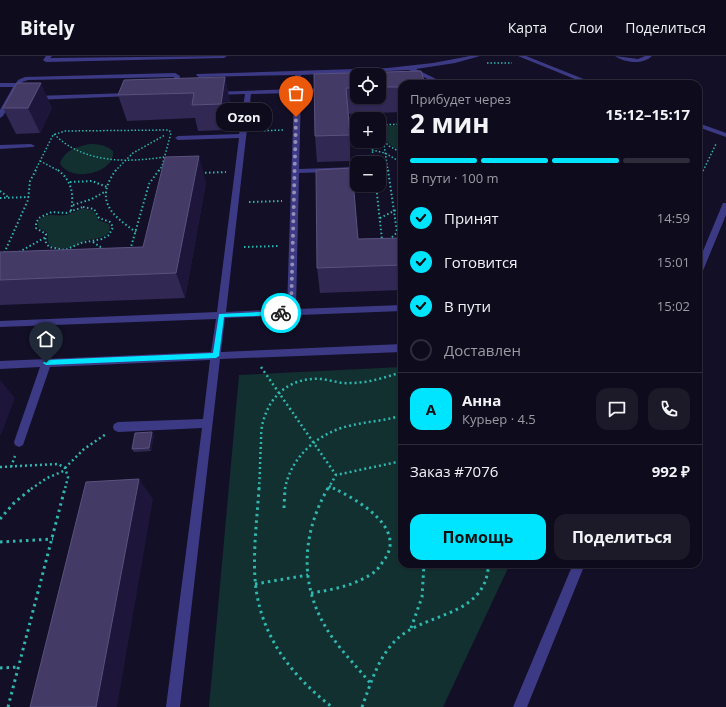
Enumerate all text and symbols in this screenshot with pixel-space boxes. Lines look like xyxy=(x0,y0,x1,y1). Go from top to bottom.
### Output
text: Bitely xyxy=(20,15,75,41)
text: Карта xyxy=(508,18,547,37)
text: Слои xyxy=(569,18,603,37)
text: Поделиться xyxy=(625,18,706,37)
map controls xyxy=(350,68,386,192)
button: locate xyxy=(350,68,386,104)
pin xyxy=(279,76,313,117)
icon: bag xyxy=(285,82,307,104)
text: Прибудет через xyxy=(410,90,511,108)
callout: Ozon xyxy=(216,103,272,131)
text: 15:12–15:17 xyxy=(605,104,690,124)
text: 2 мин xyxy=(410,105,490,141)
text: Ozon xyxy=(227,108,261,126)
button: + xyxy=(350,112,386,148)
button: − xyxy=(350,156,386,192)
text: В пути · 100 m xyxy=(410,169,499,187)
icon: check xyxy=(410,207,432,229)
text: Принят xyxy=(444,208,499,228)
text: 14:59 xyxy=(657,209,690,227)
icon: check xyxy=(410,251,432,273)
text: Готовится xyxy=(444,252,518,272)
text: 15:01 xyxy=(657,253,690,271)
courier xyxy=(261,293,301,333)
icon: check xyxy=(410,295,432,317)
text: В пути xyxy=(444,296,491,316)
text: 15:02 xyxy=(657,297,690,315)
icon: bike xyxy=(270,302,292,324)
pin xyxy=(29,322,63,363)
icon: home xyxy=(35,328,57,350)
text: Доставлен xyxy=(444,340,521,360)
button: chat xyxy=(596,388,638,430)
button: phone xyxy=(648,388,690,430)
text: Анна xyxy=(462,390,501,410)
text: А xyxy=(426,399,436,419)
text: Курьер · 4.5 xyxy=(462,410,536,428)
text: Заказ #7076 xyxy=(410,461,498,481)
text: 992 ₽ xyxy=(652,461,690,481)
button: Помощь xyxy=(410,514,546,560)
button: Поделиться xyxy=(554,514,690,560)

